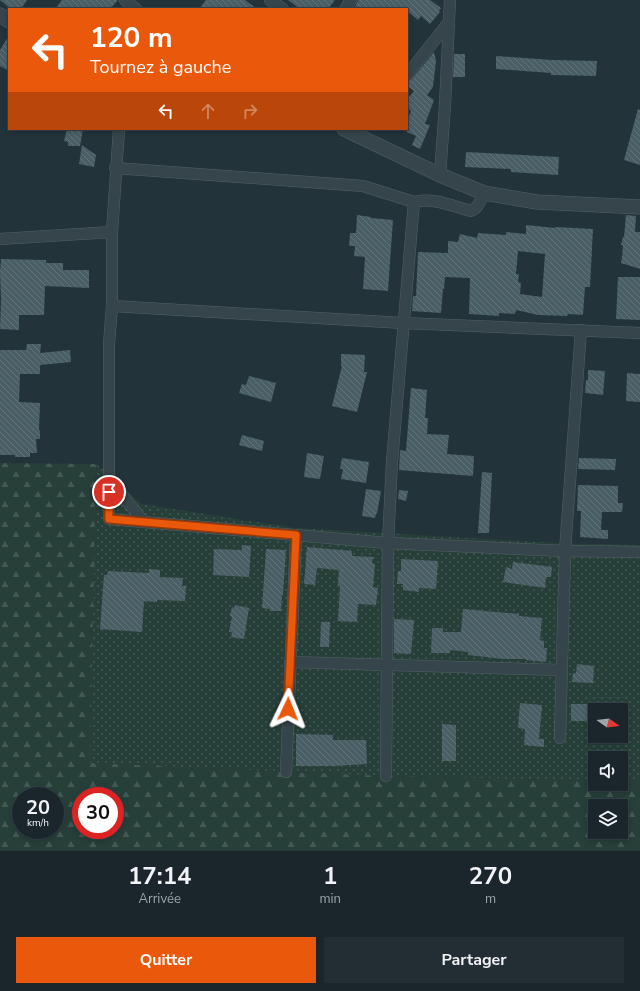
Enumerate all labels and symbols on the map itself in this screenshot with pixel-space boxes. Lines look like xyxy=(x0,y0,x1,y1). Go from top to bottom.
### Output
pin xyxy=(92,475,126,509)
position arrow xyxy=(267,688,309,730)
north arrow xyxy=(588,703,628,743)
speed limit sign: 30 xyxy=(72,787,124,839)

